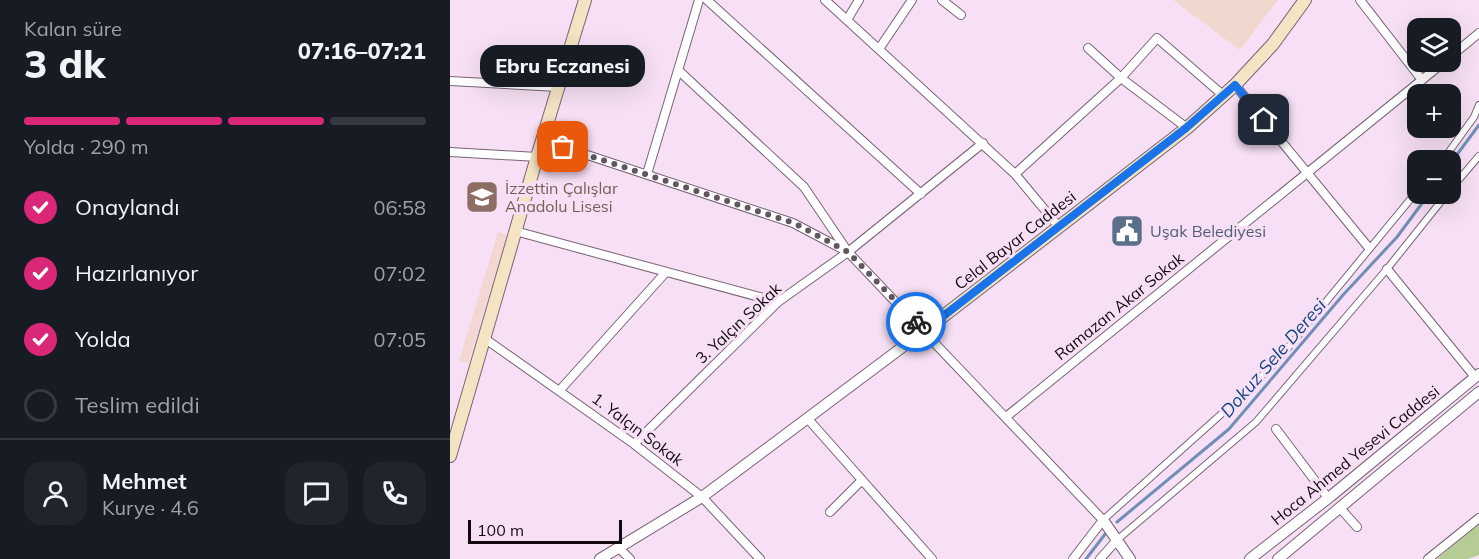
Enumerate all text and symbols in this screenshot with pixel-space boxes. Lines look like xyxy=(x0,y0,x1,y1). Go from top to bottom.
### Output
text: Kalan süre xyxy=(24,16,122,41)
map controls xyxy=(1407,18,1461,204)
button: layers xyxy=(1407,18,1461,72)
text: 07:16–07:21 xyxy=(298,37,426,65)
text: 3 dk xyxy=(24,39,105,88)
callout: Ebru Eczanesi xyxy=(480,45,645,87)
text: Ebru Eczanesi xyxy=(495,53,630,78)
button: + xyxy=(1407,84,1461,138)
pin xyxy=(1238,94,1289,145)
icon: home xyxy=(1247,103,1280,136)
pin xyxy=(537,121,588,172)
icon: bag xyxy=(546,130,579,163)
text: Yolda · 290 m xyxy=(24,134,149,159)
button: − xyxy=(1407,150,1461,204)
place label: İzzettin Çalışlar Anadolu Lisesi xyxy=(505,178,618,216)
school or university icon: İzzettin Çalışlar Anadolu Lisesi xyxy=(464,179,500,215)
street label: Celal Bayar Caddesi xyxy=(950,186,1080,294)
icon: check xyxy=(24,191,57,224)
text: Onaylandı xyxy=(75,193,179,221)
text: 06:58 xyxy=(373,195,426,220)
public building icon: Uşak Belediyesi xyxy=(1109,213,1145,249)
place label: Uşak Belediyesi xyxy=(1150,221,1266,241)
street label: Ramazan Akar Sokak xyxy=(1050,247,1188,364)
icon: check xyxy=(24,257,57,290)
text: Hazırlanıyor xyxy=(75,259,198,287)
text: 07:02 xyxy=(373,261,426,286)
street label: 3. Yalçın Sokak xyxy=(691,278,785,368)
courier xyxy=(886,292,946,352)
water label: Dokuz Sele Deresi xyxy=(1215,293,1331,422)
icon: bike xyxy=(900,306,933,339)
icon: check xyxy=(24,323,57,356)
text: Yolda xyxy=(75,325,131,353)
text: 07:05 xyxy=(373,327,426,352)
street label: Hoca Ahmed Yesevi Caddesi xyxy=(1267,381,1443,529)
street label: 1. Yalçın Sokak xyxy=(588,388,688,470)
text: Teslim edildi xyxy=(75,391,200,419)
button: person xyxy=(24,462,87,525)
button: chat xyxy=(285,462,348,525)
button: phone xyxy=(363,462,426,525)
text: Mehmet xyxy=(102,467,187,495)
text: Kurye · 4.6 xyxy=(102,495,199,520)
scale bar xyxy=(468,517,622,544)
text: 100 m xyxy=(477,520,524,540)

